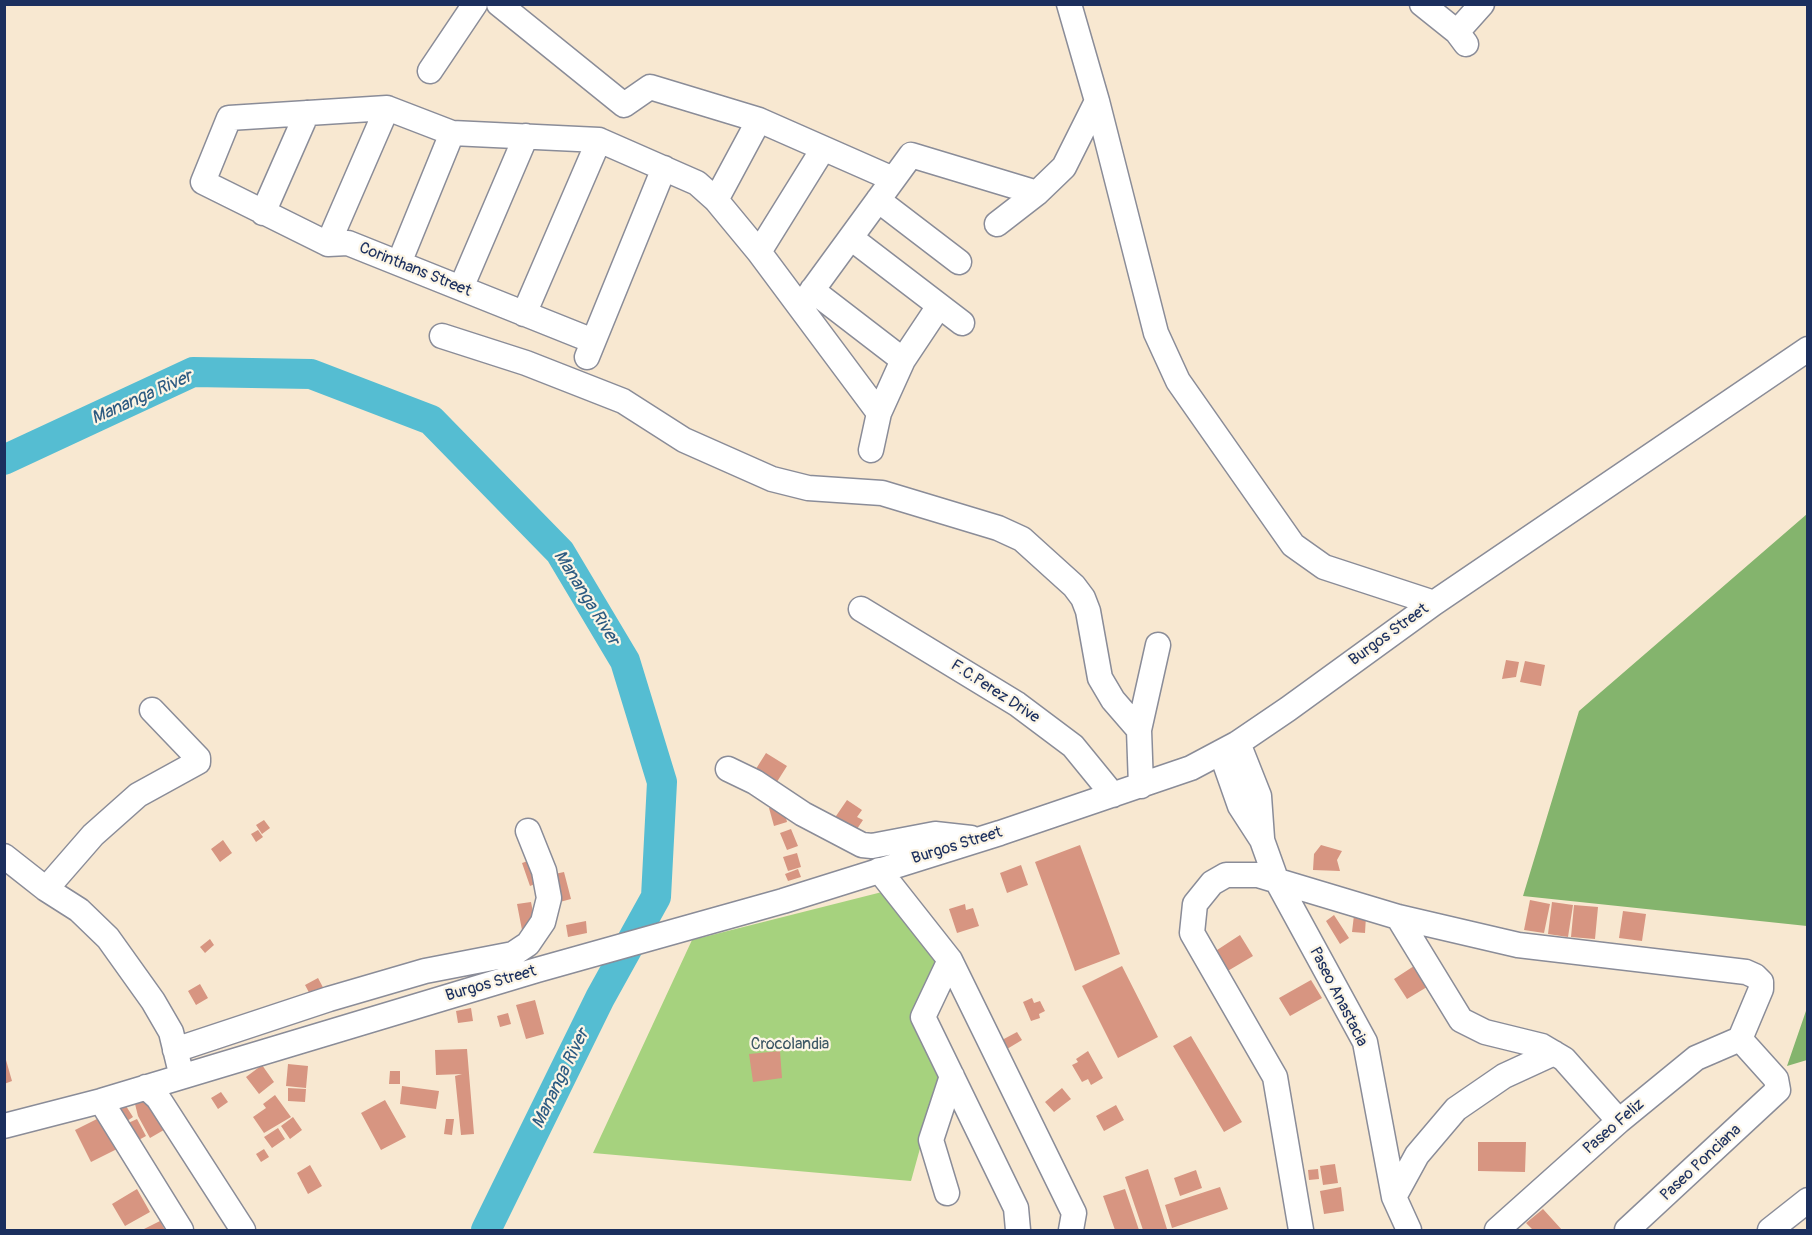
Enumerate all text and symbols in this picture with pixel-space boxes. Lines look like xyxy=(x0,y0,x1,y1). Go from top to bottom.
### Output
street label: Corinthans Street xyxy=(356,239,474,301)
water label: Mananga River xyxy=(88,366,196,430)
water label: Mananga River xyxy=(548,547,624,649)
street label: Burgos Street xyxy=(1346,600,1432,670)
street label: F.C.Perez Drive xyxy=(947,656,1043,728)
street label: Burgos Street xyxy=(909,823,1005,869)
street label: Paseo Anastacia xyxy=(1305,944,1371,1050)
street label: Burgos Street xyxy=(443,962,539,1006)
water label: Mananga River xyxy=(528,1026,594,1132)
park label: Crocolandia xyxy=(751,1035,829,1055)
street label: Paseo Feliz xyxy=(1579,1095,1649,1159)
street label: Paseo Ponciana xyxy=(1657,1121,1745,1205)

